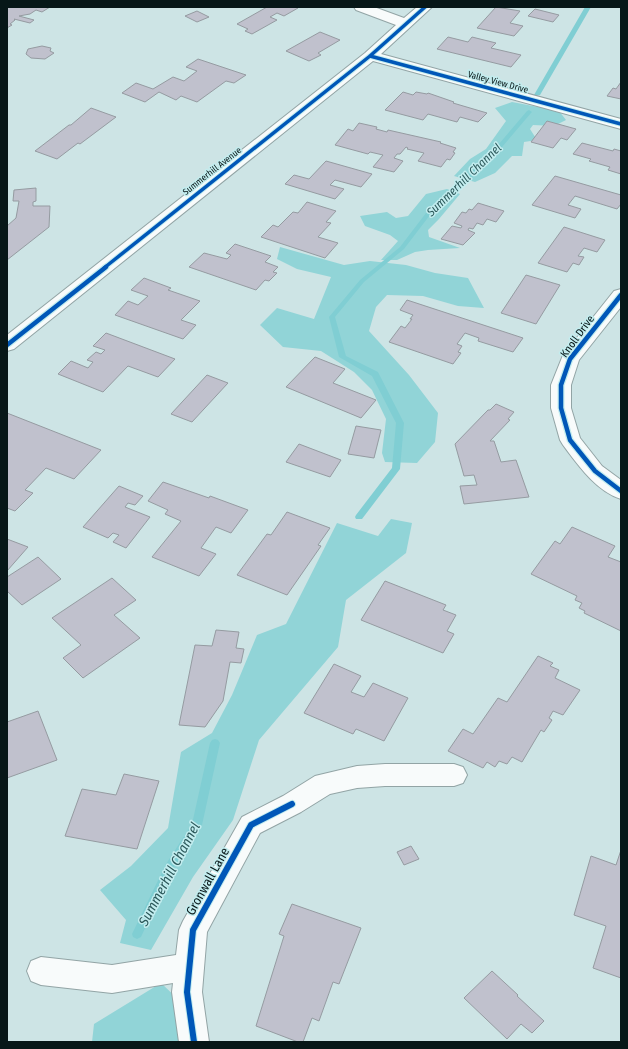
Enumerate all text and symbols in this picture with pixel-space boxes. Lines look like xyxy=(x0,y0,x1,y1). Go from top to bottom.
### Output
street label: Valley View Drive xyxy=(467,69,530,95)
water label: Summerhill Channel xyxy=(423,141,504,220)
street label: Summerhill Avenue xyxy=(181,145,244,197)
street label: Knoll Drive xyxy=(558,313,597,360)
water label: Summerhill Channel xyxy=(135,819,204,930)
street label: Gronwall Lane xyxy=(183,845,232,918)

